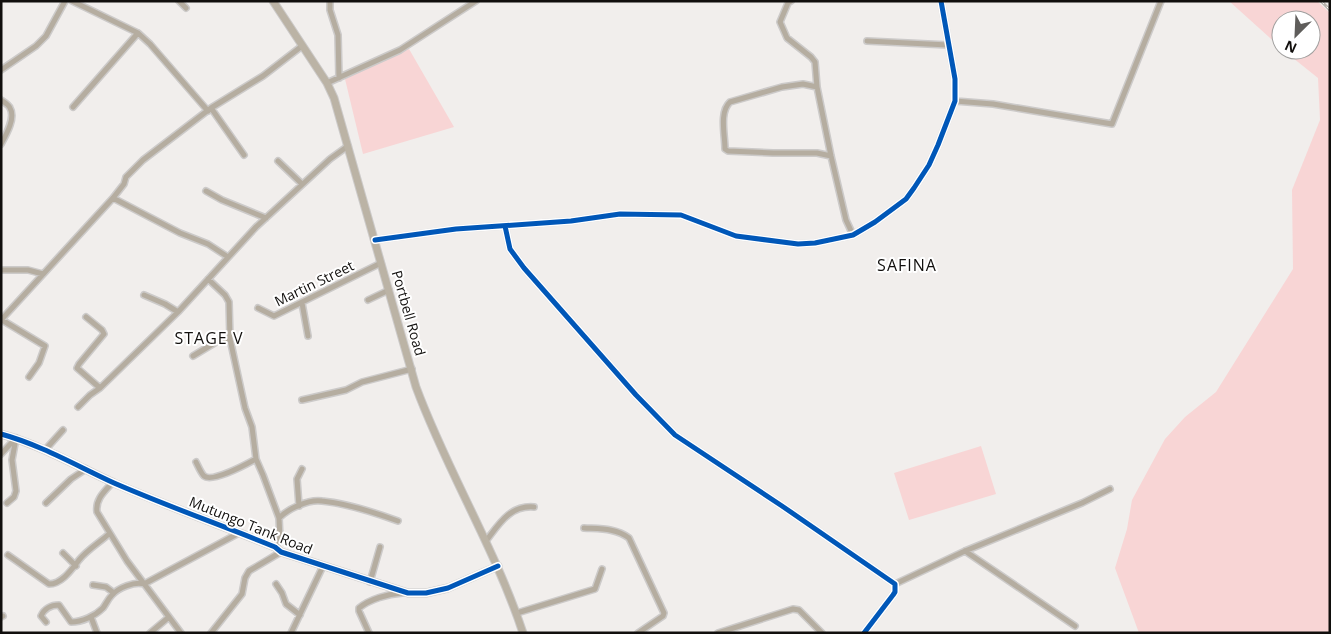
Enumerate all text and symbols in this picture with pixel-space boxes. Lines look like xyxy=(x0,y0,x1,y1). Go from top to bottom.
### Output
north arrow xyxy=(1271,10,1321,60)
text: N xyxy=(1281,36,1300,58)
district label: SAFINA xyxy=(877,254,937,276)
street label: Martin Street xyxy=(271,256,357,310)
street label: Portbell Road xyxy=(388,268,430,358)
district label: STAGE V xyxy=(175,327,243,349)
street label: Mutungo Tank Road xyxy=(186,492,316,558)

